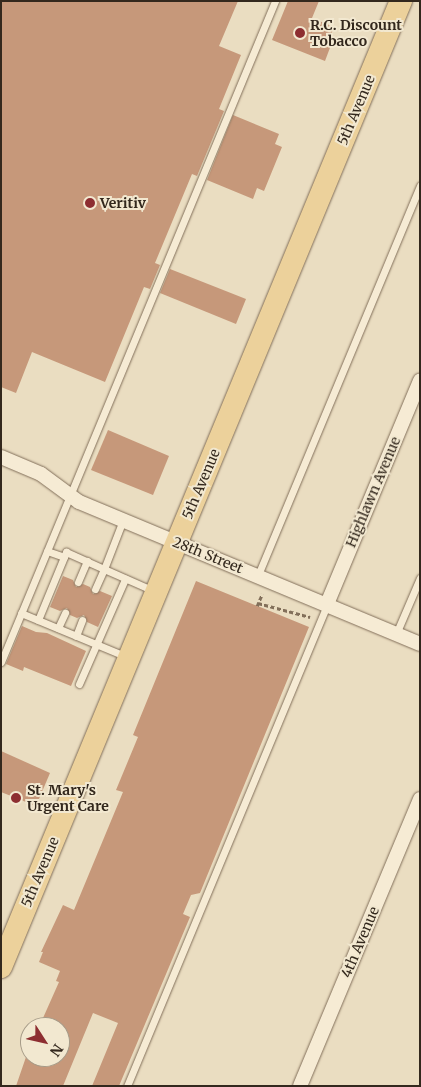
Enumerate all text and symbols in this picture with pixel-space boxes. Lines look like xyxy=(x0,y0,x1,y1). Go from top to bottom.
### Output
place label: R.C. Discount Tobacco xyxy=(310,17,402,49)
marker: R.C. Discount Tobacco xyxy=(294,27,306,39)
street label: 5th Avenue xyxy=(334,72,378,148)
place label: Veritiv xyxy=(100,195,146,211)
marker: Veritiv xyxy=(84,197,96,209)
street label: Highlawn Avenue xyxy=(342,434,404,550)
street label: 5th Avenue xyxy=(179,446,223,522)
street label: 28th Street xyxy=(170,533,246,577)
place label: St. Mary's Urgent Care xyxy=(27,782,109,814)
marker: St. Mary's Urgent Care xyxy=(9,791,23,805)
street label: 5th Avenue xyxy=(18,834,62,910)
street label: 4th Avenue xyxy=(338,904,382,980)
north arrow xyxy=(20,1017,70,1067)
text: N xyxy=(46,1040,67,1060)

